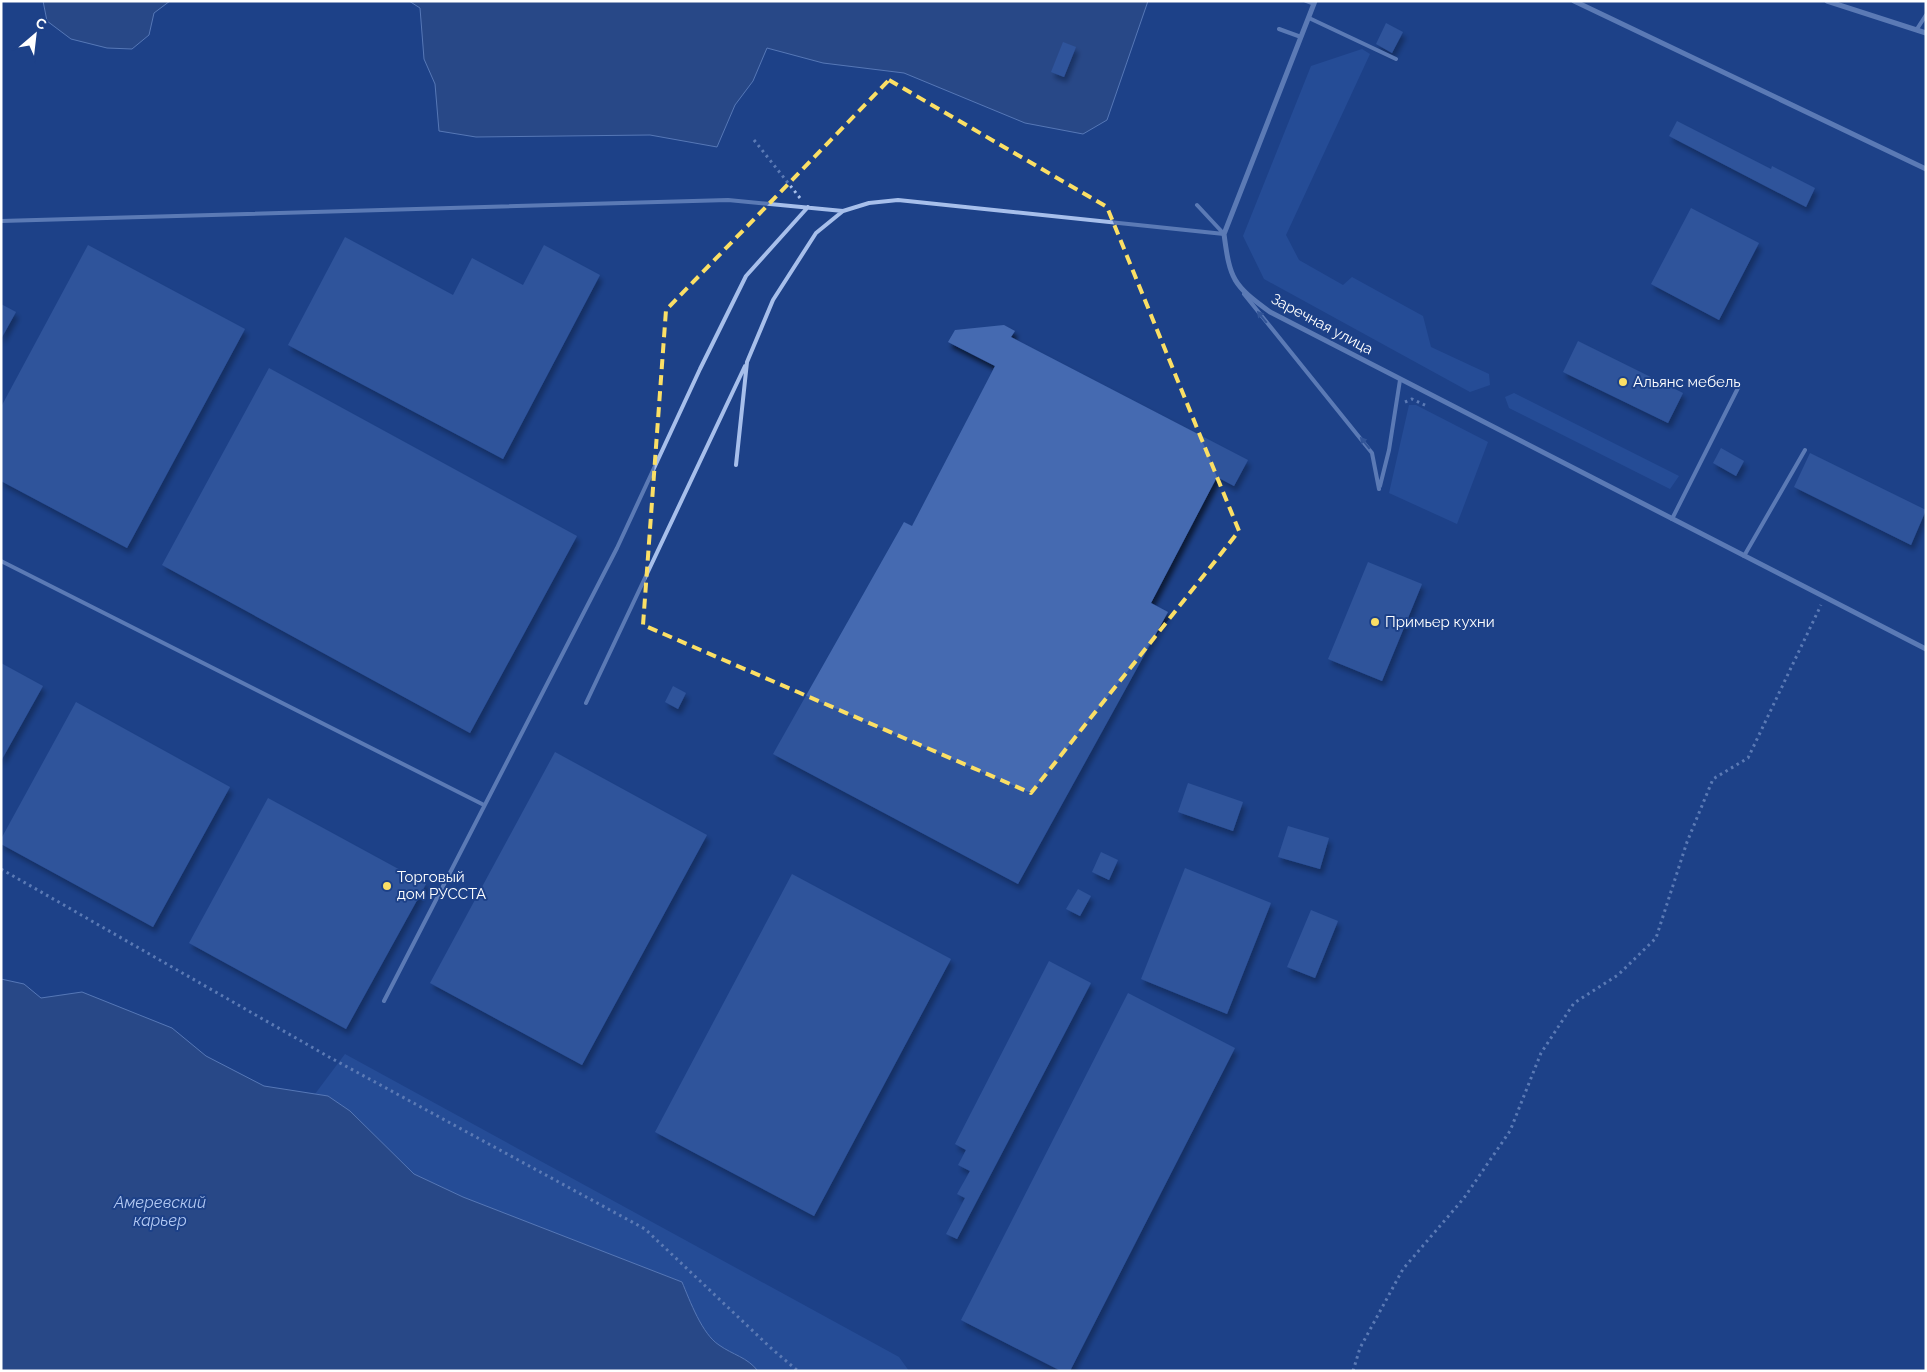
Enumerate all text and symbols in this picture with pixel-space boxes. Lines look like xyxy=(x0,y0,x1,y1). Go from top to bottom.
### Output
north arrow xyxy=(10,10,60,60)
text: С xyxy=(33,14,49,33)
street label: Заречная улица xyxy=(1268,290,1376,358)
one-way arrow xyxy=(1257,311,1268,324)
place label: Альянс мебель xyxy=(1633,373,1741,391)
marker: Альянс мебель xyxy=(1617,376,1629,388)
one-way arrow xyxy=(1359,437,1370,450)
place label: Примьер кухни xyxy=(1385,613,1495,631)
marker: Примьер кухни xyxy=(1369,616,1381,628)
place label: Торговый дом РУССТА xyxy=(397,868,486,903)
marker: Торговый дом РУССТА xyxy=(381,880,393,892)
water label: Амеревский карьер xyxy=(113,1193,206,1230)

